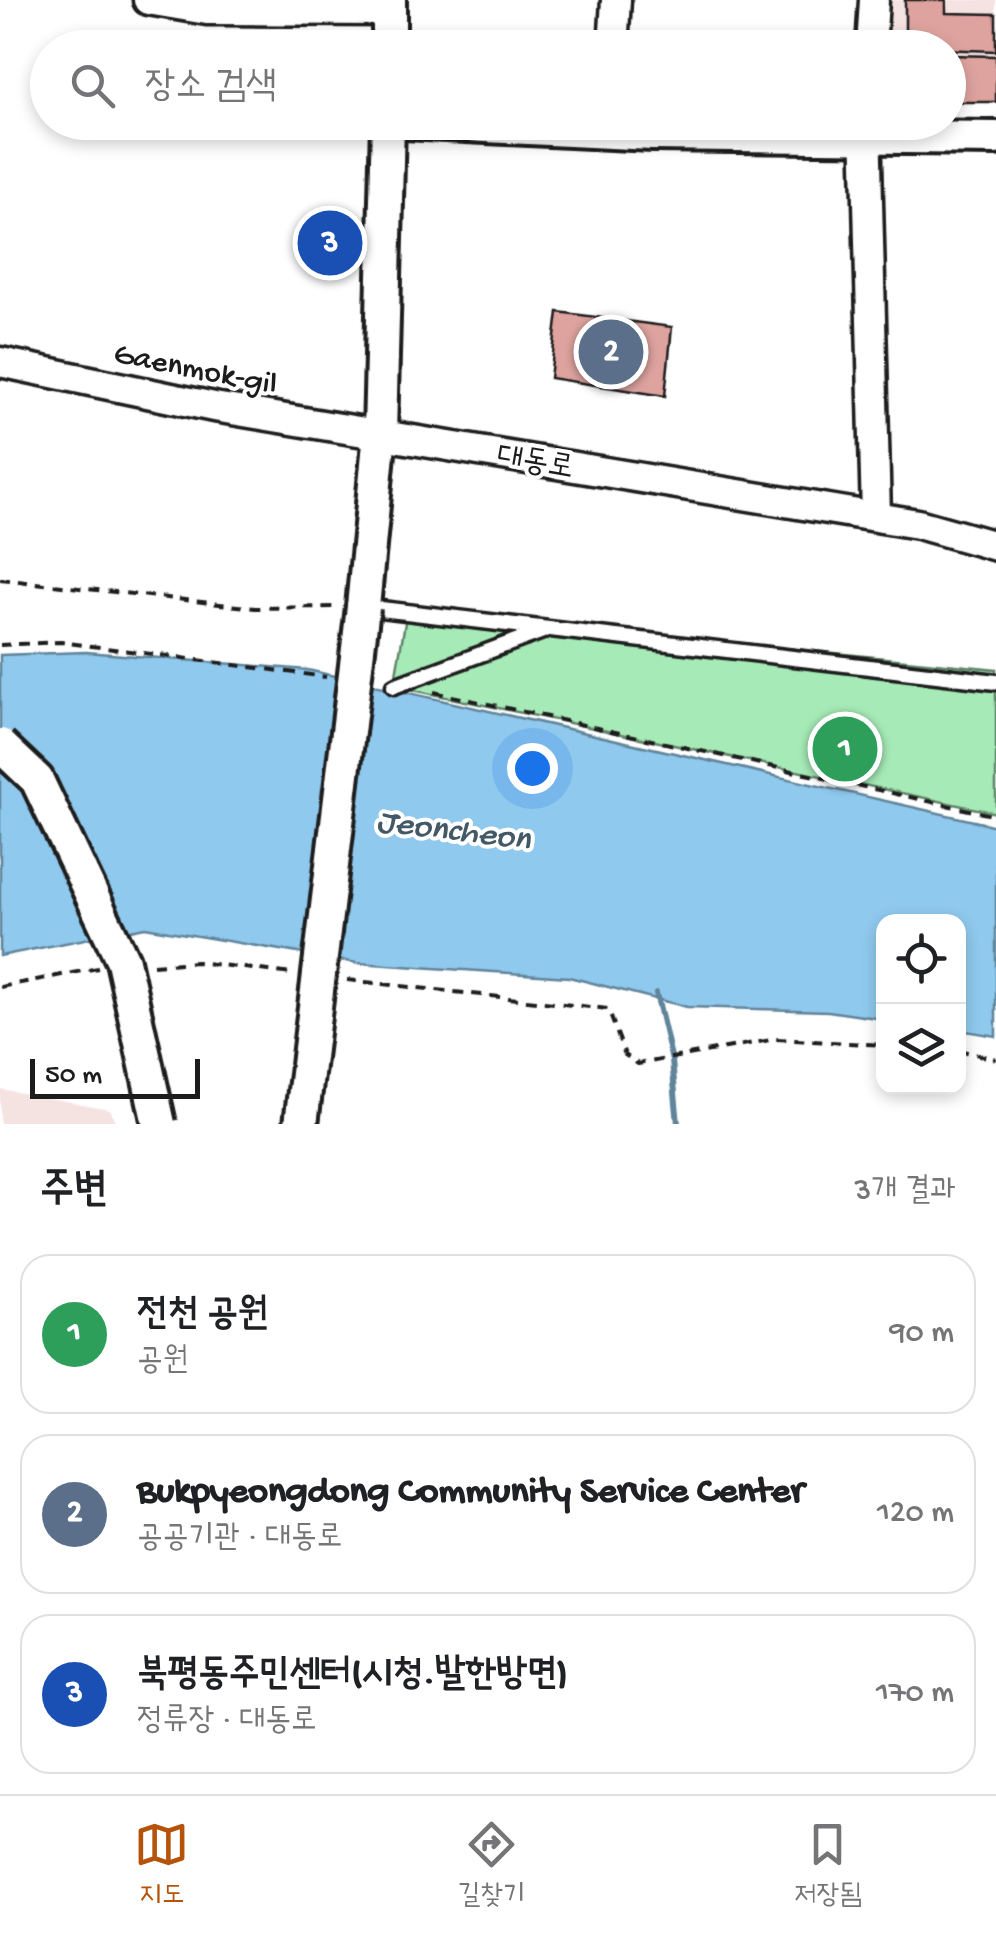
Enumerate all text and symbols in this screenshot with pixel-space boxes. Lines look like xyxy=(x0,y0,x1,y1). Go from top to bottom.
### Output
search box xyxy=(30,30,966,140)
icon: search xyxy=(65,58,120,113)
text: 장소 검색 xyxy=(145,66,276,110)
pin: 3 xyxy=(298,206,362,280)
pin: 2 xyxy=(578,314,644,390)
street label: Gaenmok-gil xyxy=(110,336,280,405)
street label: 대동로 xyxy=(494,439,576,489)
pin: 1 xyxy=(812,712,878,786)
your location xyxy=(507,743,558,794)
water label: Jeoncheon xyxy=(374,803,533,862)
map controls xyxy=(876,914,966,1094)
button: locate xyxy=(876,914,966,1004)
button: layers xyxy=(876,1004,966,1094)
scale bar xyxy=(30,1054,200,1098)
text: 50 m xyxy=(45,1060,102,1093)
text: 주변 xyxy=(40,1168,108,1217)
text: 3개 결과 xyxy=(855,1173,956,1211)
text: 전천 공원 xyxy=(137,1294,268,1338)
text: 1 xyxy=(68,1315,81,1353)
text: 90 m xyxy=(890,1315,954,1353)
text: 공원 xyxy=(137,1343,189,1381)
text: Bukpyeongdong Community Service Center xyxy=(137,1471,804,1515)
text: 2 xyxy=(67,1495,82,1533)
text: 120 m xyxy=(877,1495,954,1533)
text: 공공기관 · 대동로 xyxy=(137,1520,342,1558)
text: 북평동주민센터(시청.발한방면) xyxy=(137,1654,568,1698)
text: 3 xyxy=(66,1675,83,1713)
text: 170 m xyxy=(876,1675,954,1713)
text: 정류장 · 대동로 xyxy=(137,1703,317,1741)
tab: 지도 xyxy=(134,1817,189,1913)
tab: 길찾기 xyxy=(458,1817,525,1913)
tab: 저장됨 xyxy=(794,1817,862,1913)

